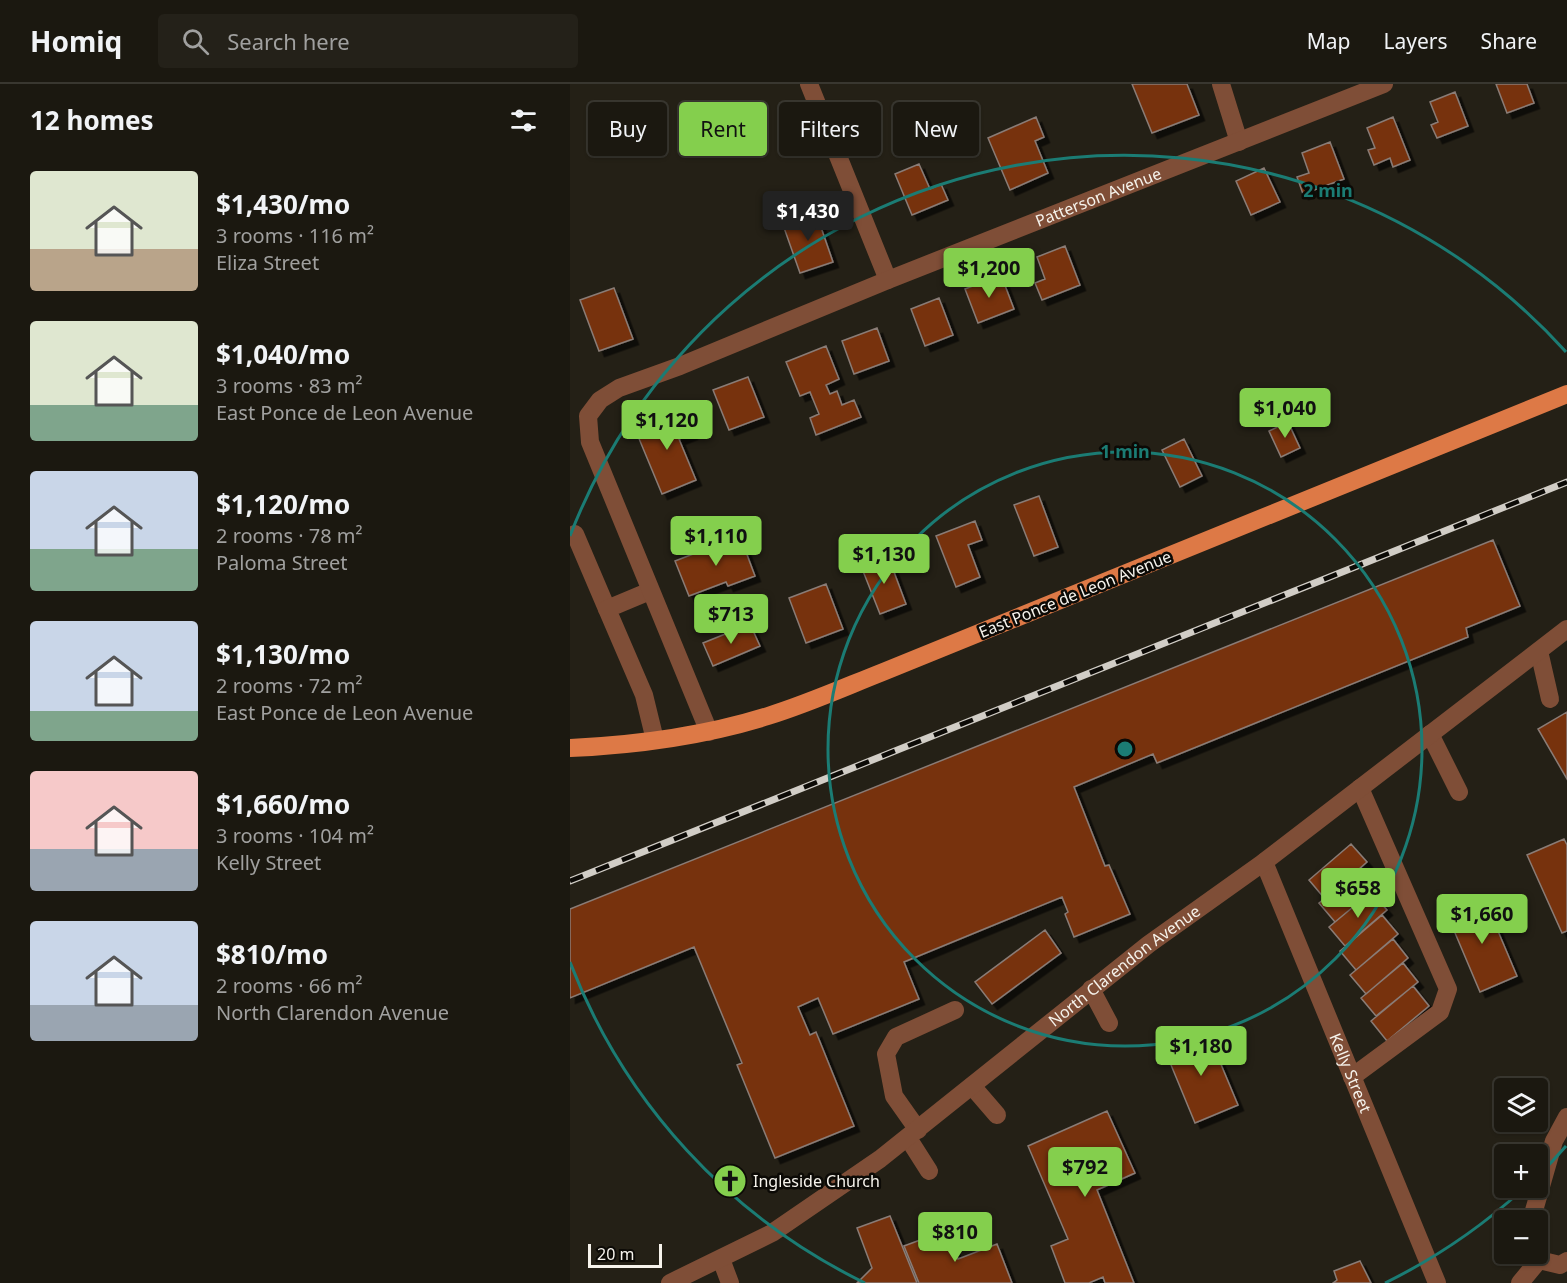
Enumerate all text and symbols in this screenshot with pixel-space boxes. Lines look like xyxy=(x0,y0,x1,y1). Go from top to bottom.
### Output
search box xyxy=(158,14,578,68)
text: Homiq xyxy=(30,22,122,60)
icon: search xyxy=(179,25,212,58)
text: Search here xyxy=(227,26,350,56)
text: Map xyxy=(1307,27,1351,55)
text: Layers xyxy=(1384,27,1448,55)
text: Share xyxy=(1481,27,1537,55)
text: 12 homes xyxy=(30,102,154,138)
chip: Buy xyxy=(588,102,667,156)
chip: Rent xyxy=(679,102,767,156)
chip: Filters xyxy=(779,102,881,156)
chip: New xyxy=(893,102,979,156)
icon: filters xyxy=(507,104,540,137)
street label: Patterson Avenue xyxy=(1032,162,1164,232)
text: 2 min xyxy=(1303,178,1353,202)
text: $1,430/mo xyxy=(216,186,350,222)
pin: $1,430 xyxy=(759,191,857,242)
icon: home xyxy=(78,195,150,267)
text: $1,430 xyxy=(777,197,839,224)
text: 3 rooms · 116 m² xyxy=(216,222,374,249)
pin: $1,200 xyxy=(940,248,1038,299)
text: Eliza Street xyxy=(216,249,319,276)
text: $1,200 xyxy=(958,254,1020,281)
text: $1,040/mo xyxy=(216,336,350,372)
icon: home xyxy=(78,345,150,417)
text: 3 rooms · 83 m² xyxy=(216,372,363,399)
pin: $1,040 xyxy=(1236,388,1334,439)
text: $1,040 xyxy=(1254,394,1316,421)
text: East Ponce de Leon Avenue xyxy=(216,399,473,426)
pin: $1,120 xyxy=(618,400,716,451)
text: $1,120 xyxy=(636,406,698,433)
text: 1 min xyxy=(1100,439,1150,463)
text: $1,120/mo xyxy=(216,486,350,522)
icon: home xyxy=(78,495,150,567)
pin: $1,110 xyxy=(667,516,765,567)
text: 2 rooms · 78 m² xyxy=(216,522,363,549)
text: $1,110 xyxy=(685,522,747,549)
pin: $1,130 xyxy=(835,534,933,585)
text: $1,130 xyxy=(853,540,915,567)
street label: East Ponce de Leon Avenue xyxy=(975,545,1175,643)
text: Paloma Street xyxy=(216,549,348,576)
pin: $713 xyxy=(695,594,767,645)
text: $713 xyxy=(708,600,754,627)
text: $1,130/mo xyxy=(216,636,350,672)
icon: home xyxy=(78,645,150,717)
text: 2 rooms · 72 m² xyxy=(216,672,363,699)
text: East Ponce de Leon Avenue xyxy=(216,699,473,726)
centre of rings xyxy=(1115,739,1135,759)
text: $1,660/mo xyxy=(216,786,350,822)
icon: home xyxy=(78,795,150,867)
text: 3 rooms · 104 m² xyxy=(216,822,374,849)
text: Kelly Street xyxy=(216,849,321,876)
pin: $658 xyxy=(1322,868,1394,919)
text: $658 xyxy=(1335,874,1381,901)
pin: $1,660 xyxy=(1433,894,1531,945)
street label: North Clarendon Avenue xyxy=(1044,900,1205,1031)
text: $1,660 xyxy=(1451,900,1513,927)
text: $810/mo xyxy=(216,936,328,972)
icon: home xyxy=(78,945,150,1017)
text: 2 rooms · 66 m² xyxy=(216,972,363,999)
text: North Clarendon Avenue xyxy=(216,999,449,1026)
pin: $1,180 xyxy=(1152,1026,1250,1077)
street label: Kelly Street xyxy=(1324,1030,1377,1116)
text: $1,180 xyxy=(1170,1032,1232,1059)
map controls xyxy=(1494,1078,1548,1264)
button: layers xyxy=(1494,1078,1548,1132)
button: + xyxy=(1494,1144,1548,1198)
pin: $792 xyxy=(1049,1147,1121,1198)
text: $792 xyxy=(1062,1153,1108,1180)
church icon: Ingleside Church xyxy=(712,1163,748,1199)
place label: Ingleside Church xyxy=(753,1170,880,1192)
button: − xyxy=(1494,1210,1548,1264)
pin: $810 xyxy=(919,1212,991,1263)
text: $810 xyxy=(932,1218,978,1245)
scale bar xyxy=(588,1241,662,1268)
text: 20 m xyxy=(597,1243,634,1265)

